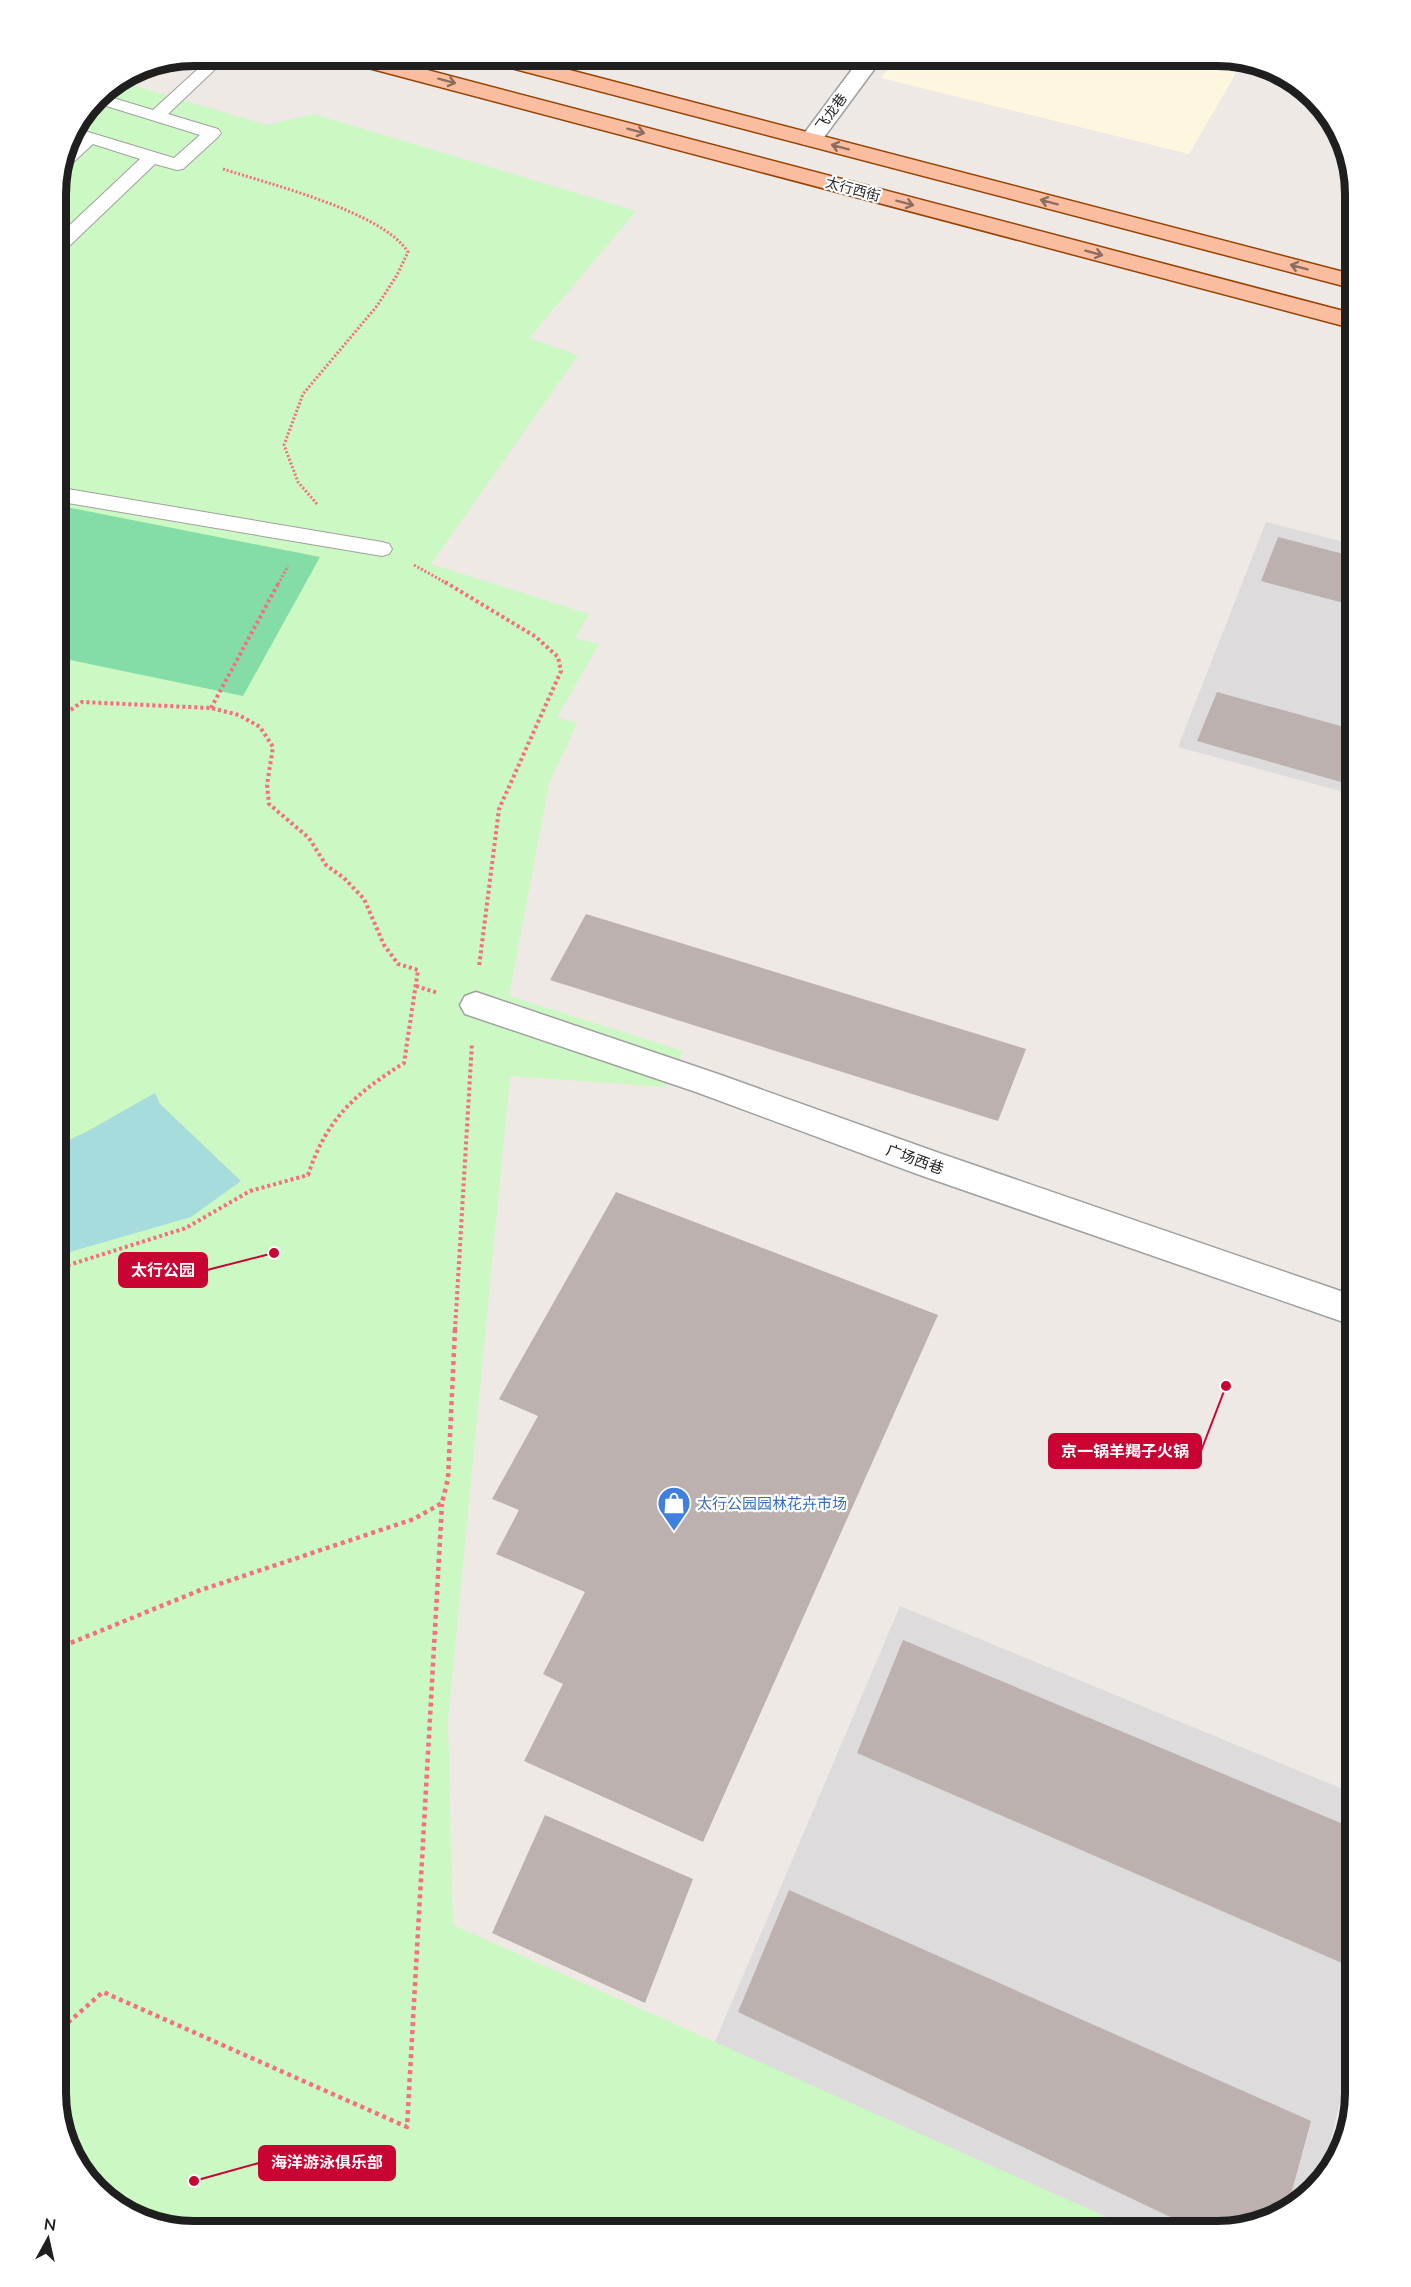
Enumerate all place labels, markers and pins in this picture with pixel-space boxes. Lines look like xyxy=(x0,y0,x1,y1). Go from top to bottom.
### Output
callout: 太行公园 xyxy=(119,1253,207,1287)
callout: 京一锅羊羯子火锅 xyxy=(1049,1434,1201,1468)
shop icon: 太行公园园林花卉市场 xyxy=(656,1485,692,1532)
place label: 太行公园园林花卉市场 xyxy=(697,1494,847,1513)
callout: 海洋游泳俱乐部 xyxy=(259,2146,395,2180)

